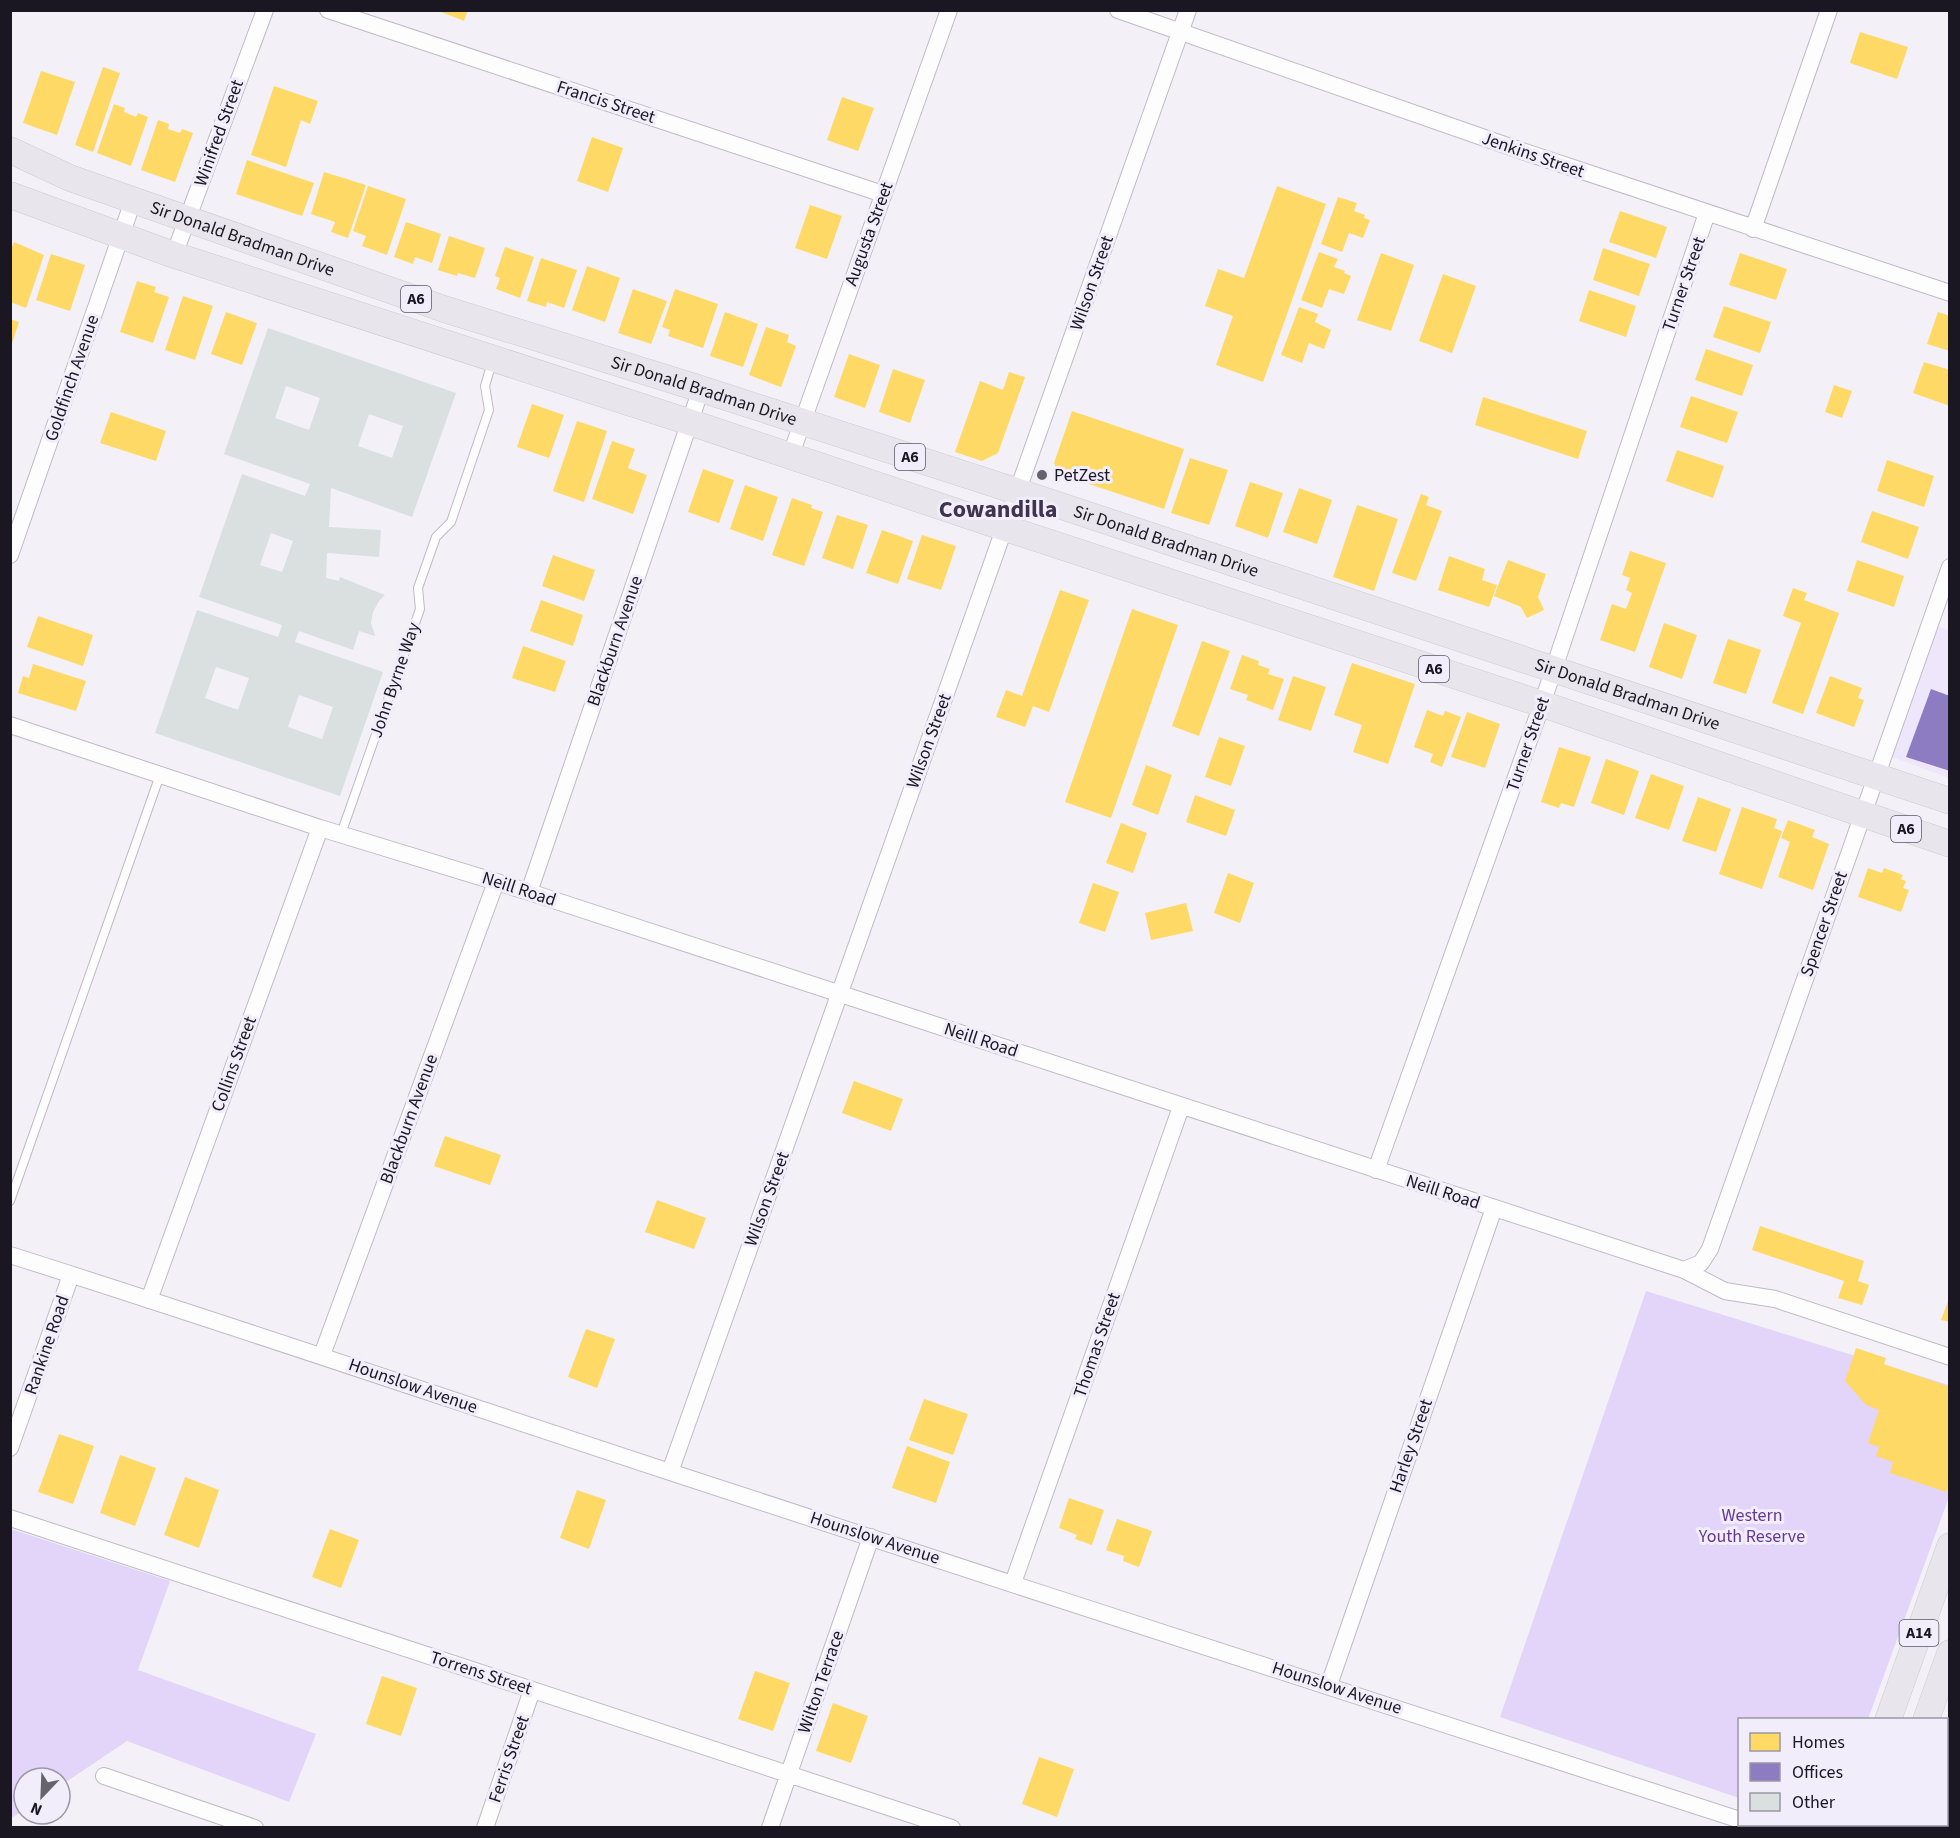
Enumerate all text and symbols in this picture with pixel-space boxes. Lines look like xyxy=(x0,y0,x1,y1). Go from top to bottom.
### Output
street label: Francis Street xyxy=(554,74,658,130)
street label: Winifred Street xyxy=(188,76,250,190)
street label: Jenkins Street xyxy=(1478,126,1588,184)
street label: Augusta Street xyxy=(839,179,899,289)
street label: Sir Donald Bradman Drive xyxy=(147,195,338,282)
street label: Wilson Street xyxy=(1064,232,1120,334)
street label: Turner Street xyxy=(1656,233,1712,335)
road number: A6 xyxy=(401,286,431,312)
street label: Goldfinch Avenue xyxy=(39,311,105,444)
street label: Sir Donald Bradman Drive xyxy=(608,349,800,432)
road number: A6 xyxy=(895,444,925,470)
place label: PetZest xyxy=(1054,463,1110,488)
marker: PetZest xyxy=(1035,468,1049,482)
district label: Cowandilla xyxy=(939,492,1057,527)
street label: Sir Donald Bradman Drive xyxy=(1070,498,1262,583)
street label: Blackburn Avenue xyxy=(581,572,649,709)
street label: John Byrne Way xyxy=(364,618,427,741)
street label: Sir Donald Bradman Drive xyxy=(1531,652,1723,736)
road number: A6 xyxy=(1419,656,1449,682)
street label: Wilson Street xyxy=(900,690,958,792)
street label: Turner Street xyxy=(1500,693,1556,795)
road number: A6 xyxy=(1891,816,1921,842)
street label: Neill Road xyxy=(479,865,559,913)
street label: Spencer Street xyxy=(1794,868,1854,980)
street label: Collins Street xyxy=(205,1013,263,1115)
street label: Neill Road xyxy=(941,1016,1021,1064)
street label: Blackburn Avenue xyxy=(374,1051,444,1187)
street label: Wilson Street xyxy=(738,1148,796,1250)
street label: Neill Road xyxy=(1403,1168,1483,1216)
street label: Thomas Street xyxy=(1067,1289,1127,1401)
street label: Rankine Road xyxy=(18,1292,76,1398)
street label: Hounslow Avenue xyxy=(345,1352,481,1420)
street label: Harley Street xyxy=(1383,1396,1439,1496)
park label: Western Youth Reserve xyxy=(1698,1503,1805,1549)
street label: Hounslow Avenue xyxy=(807,1505,943,1571)
road number: A14 xyxy=(1900,1620,1938,1646)
street label: Wilton Terrace xyxy=(792,1627,850,1737)
street label: Torrens Street xyxy=(427,1645,535,1701)
street label: Hounslow Avenue xyxy=(1269,1655,1405,1721)
street label: Ferris Street xyxy=(482,1712,536,1806)
legend xyxy=(1738,1718,1948,1826)
text: Homes xyxy=(1792,1730,1845,1755)
text: Offices xyxy=(1792,1760,1843,1785)
north arrow xyxy=(12,1766,72,1826)
text: Other xyxy=(1792,1790,1836,1815)
text: N xyxy=(27,1797,46,1821)

